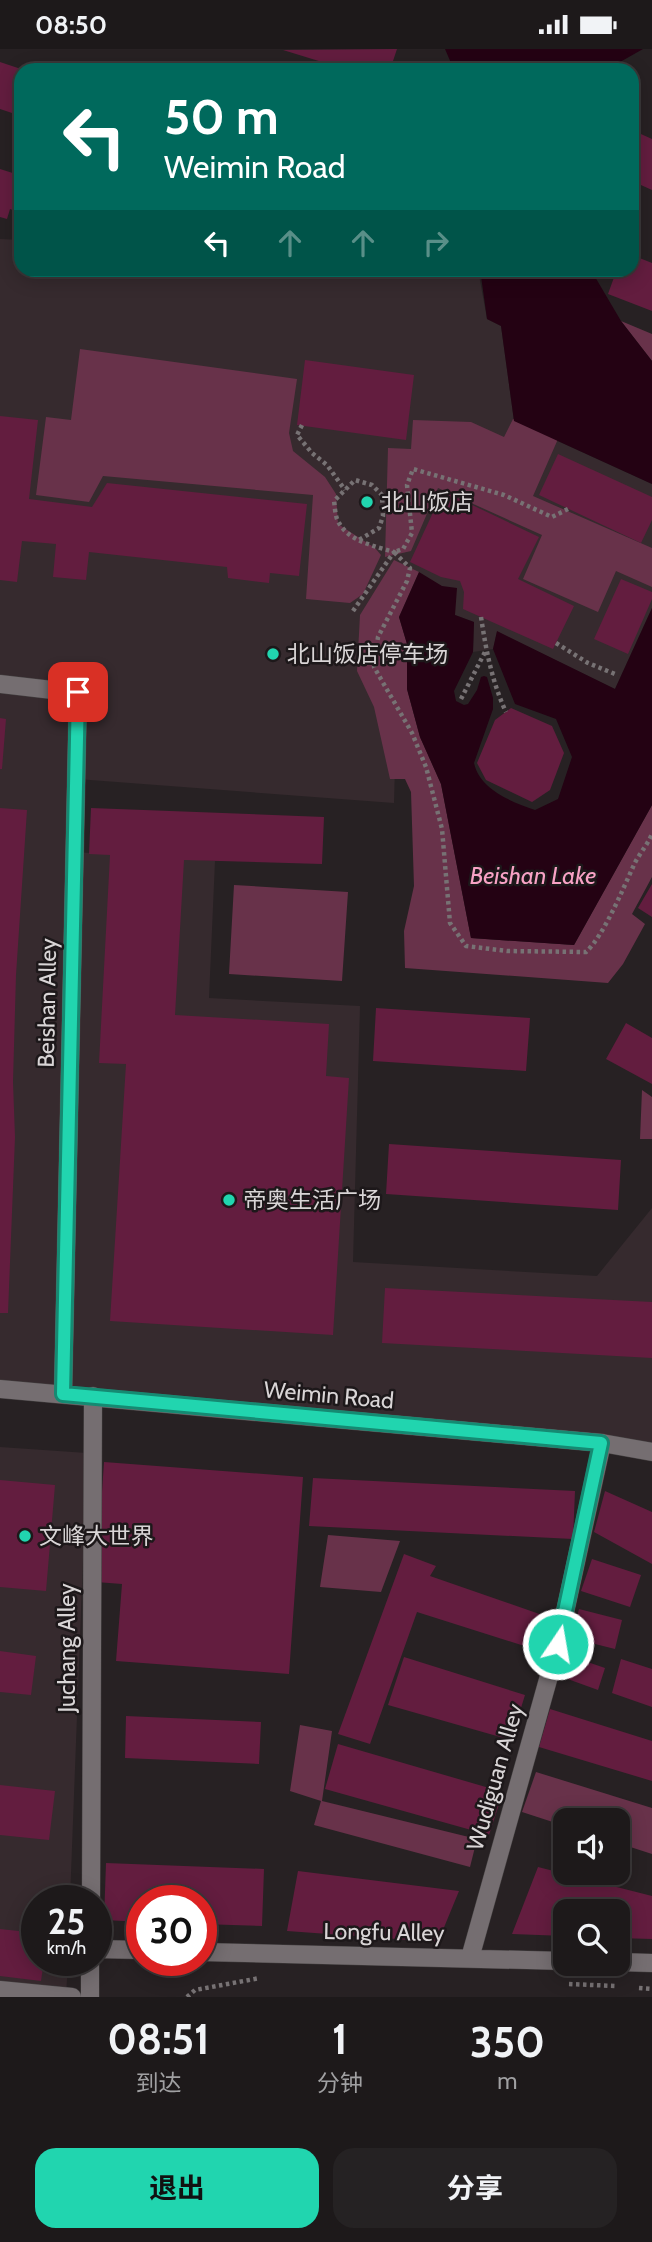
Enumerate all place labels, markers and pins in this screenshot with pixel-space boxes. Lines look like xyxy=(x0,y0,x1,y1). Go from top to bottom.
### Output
place label: 北山饭店 xyxy=(381,488,473,516)
marker: 北山饭店 xyxy=(359,494,375,510)
place label: 北山饭店停车场 xyxy=(287,640,448,668)
marker: 北山饭店停车场 xyxy=(265,646,281,662)
pin xyxy=(48,662,108,722)
place label: 帝奥生活广场 xyxy=(243,1186,381,1214)
marker: 帝奥生活广场 xyxy=(221,1192,237,1208)
place label: 文峰大世界 xyxy=(39,1522,154,1550)
marker: 文峰大世界 xyxy=(17,1528,33,1544)

